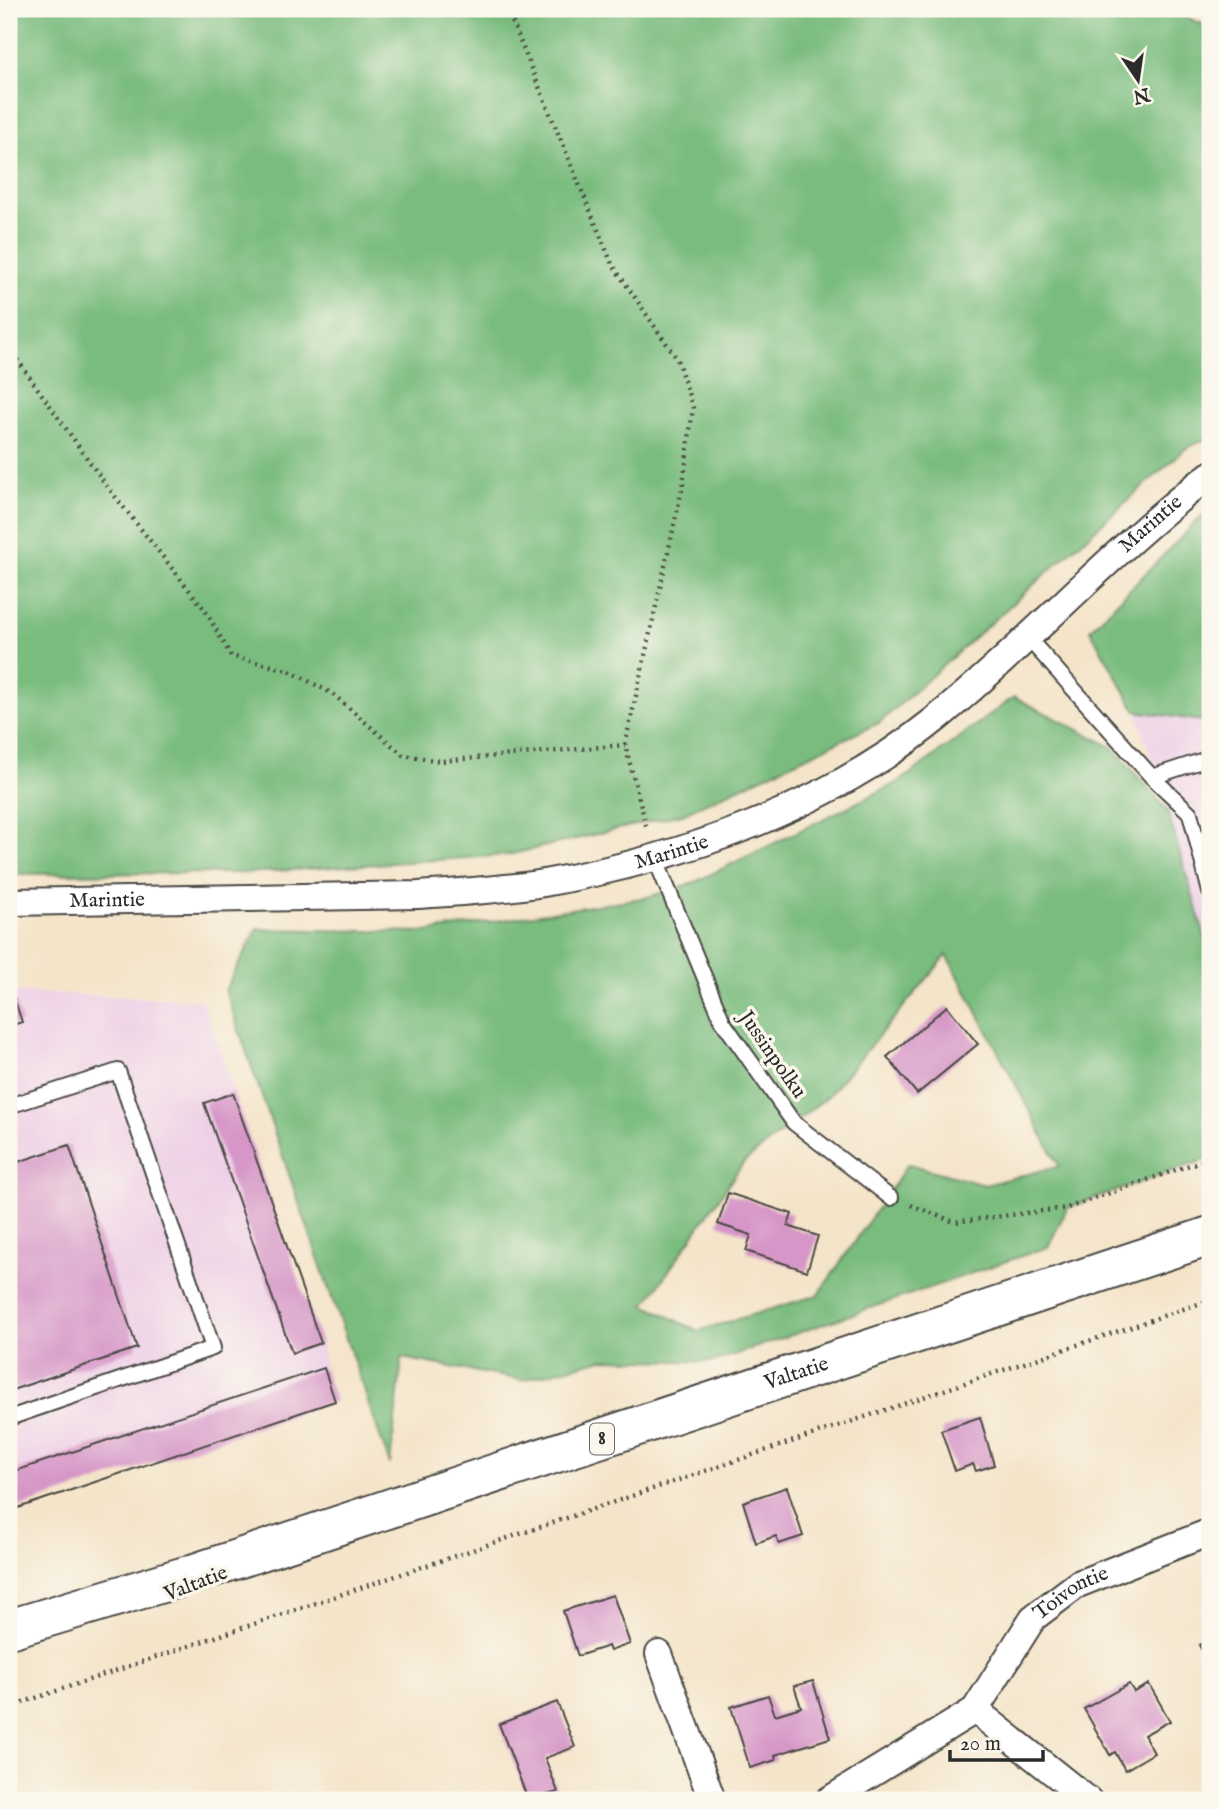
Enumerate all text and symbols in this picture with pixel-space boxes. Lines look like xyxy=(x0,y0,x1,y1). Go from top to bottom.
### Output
north arrow xyxy=(1104,46,1174,116)
text: N xyxy=(1130,81,1153,108)
street label: Marintie xyxy=(1113,489,1188,559)
street label: Marintie xyxy=(632,828,712,876)
street label: Marintie xyxy=(69,886,145,914)
street label: Jussinpolku xyxy=(731,1004,812,1104)
street label: Valtatie xyxy=(760,1350,832,1397)
road number: 8 xyxy=(590,1424,614,1455)
street label: Valtatie xyxy=(159,1559,232,1609)
street label: Toivontie xyxy=(1028,1560,1112,1627)
scale bar xyxy=(950,1718,1042,1762)
text: 20 m xyxy=(960,1731,1001,1758)

